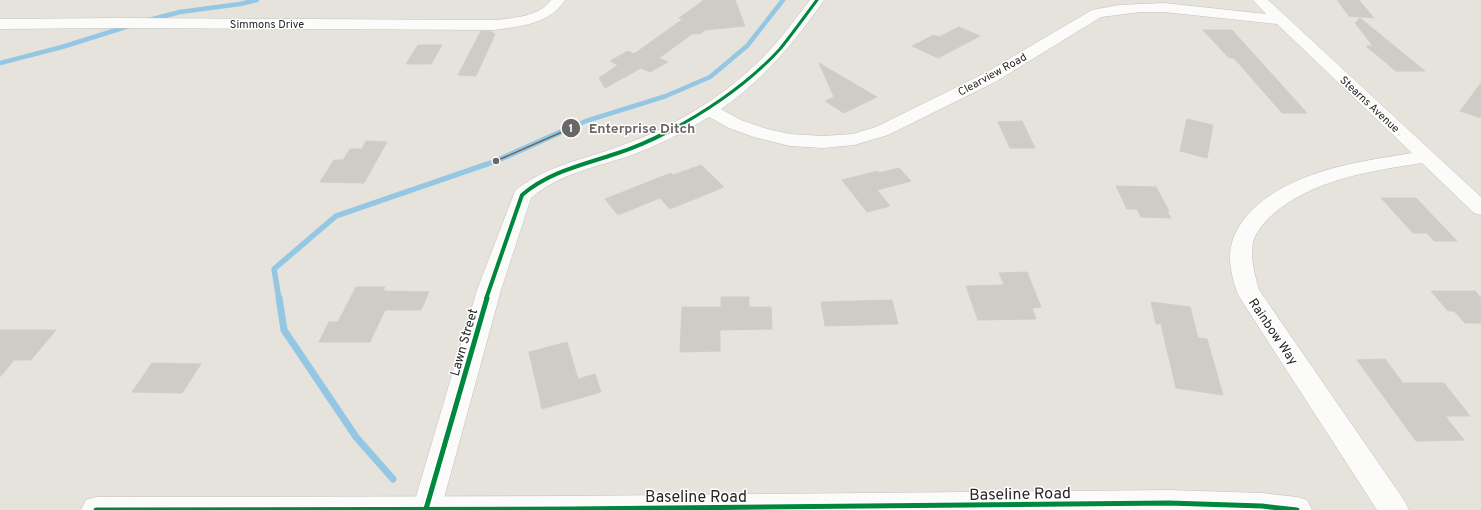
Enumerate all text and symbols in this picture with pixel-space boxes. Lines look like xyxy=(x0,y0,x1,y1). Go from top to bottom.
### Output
street label: Simmons Drive xyxy=(230,18,304,32)
street label: Clearview Road xyxy=(956,50,1029,99)
street label: Stearns Avenue xyxy=(1336,73,1402,136)
callout: Enterprise Ditch xyxy=(561,115,704,141)
text: 1 xyxy=(569,121,573,137)
text: Enterprise Ditch xyxy=(589,121,695,138)
street label: Rainbow Way xyxy=(1244,296,1301,369)
street label: Lawn Street xyxy=(448,307,482,378)
street label: Baseline Road xyxy=(969,484,1071,506)
street label: Baseline Road xyxy=(645,488,747,508)

